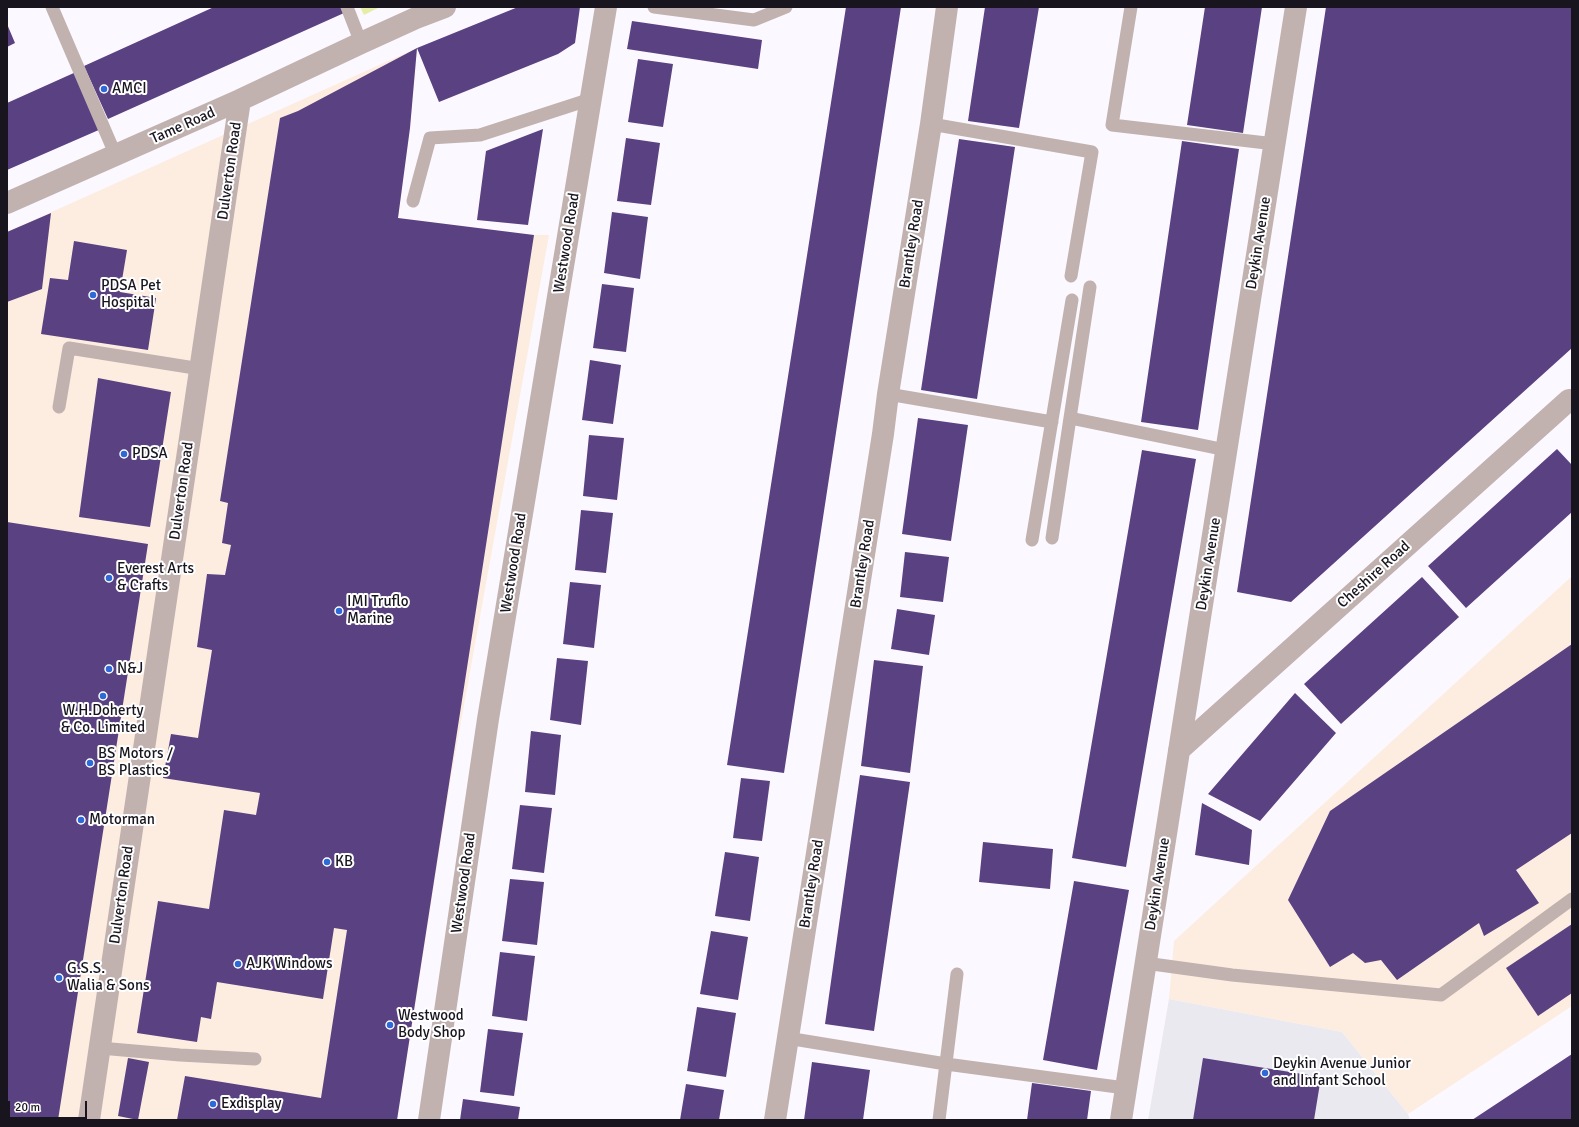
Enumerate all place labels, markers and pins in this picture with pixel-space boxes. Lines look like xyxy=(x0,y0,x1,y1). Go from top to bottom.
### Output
place label: AMCI xyxy=(112,80,147,98)
marker: AMCI xyxy=(99,84,109,94)
place label: PDSA Pet Hospital xyxy=(101,277,161,312)
marker: PDSA Pet Hospital xyxy=(88,290,98,300)
place label: PDSA xyxy=(132,445,168,463)
marker: PDSA xyxy=(119,449,129,459)
place label: Everest Arts & Crafts xyxy=(117,560,194,595)
marker: Everest Arts & Crafts xyxy=(104,573,114,583)
place label: IMI Truflo Marine xyxy=(347,593,409,628)
marker: IMI Truflo Marine xyxy=(334,606,344,616)
place label: N&J xyxy=(117,660,143,678)
marker: N&J xyxy=(104,664,114,674)
marker: W.H.Doherty & Co. Limited xyxy=(98,691,108,701)
place label: W.H.Doherty & Co. Limited xyxy=(61,702,145,737)
place label: BS Motors / BS Plastics xyxy=(98,745,173,780)
marker: BS Motors / BS Plastics xyxy=(85,758,95,768)
place label: Motorman xyxy=(89,811,155,829)
marker: Motorman xyxy=(76,815,86,825)
place label: KB xyxy=(335,853,353,871)
marker: KB xyxy=(322,857,332,867)
place label: AJK Windows xyxy=(246,955,332,973)
marker: AJK Windows xyxy=(233,959,243,969)
place label: G.S.S. Walia & Sons xyxy=(67,960,150,995)
marker: G.S.S. Walia & Sons xyxy=(54,973,64,983)
place label: Westwood Body Shop xyxy=(398,1007,465,1042)
marker: Westwood Body Shop xyxy=(385,1020,395,1030)
place label: Deykin Avenue Junior and Infant School xyxy=(1273,1055,1411,1090)
marker: Deykin Avenue Junior and Infant School xyxy=(1260,1068,1270,1078)
place label: Exdisplay xyxy=(221,1095,281,1113)
marker: Exdisplay xyxy=(208,1099,218,1109)

